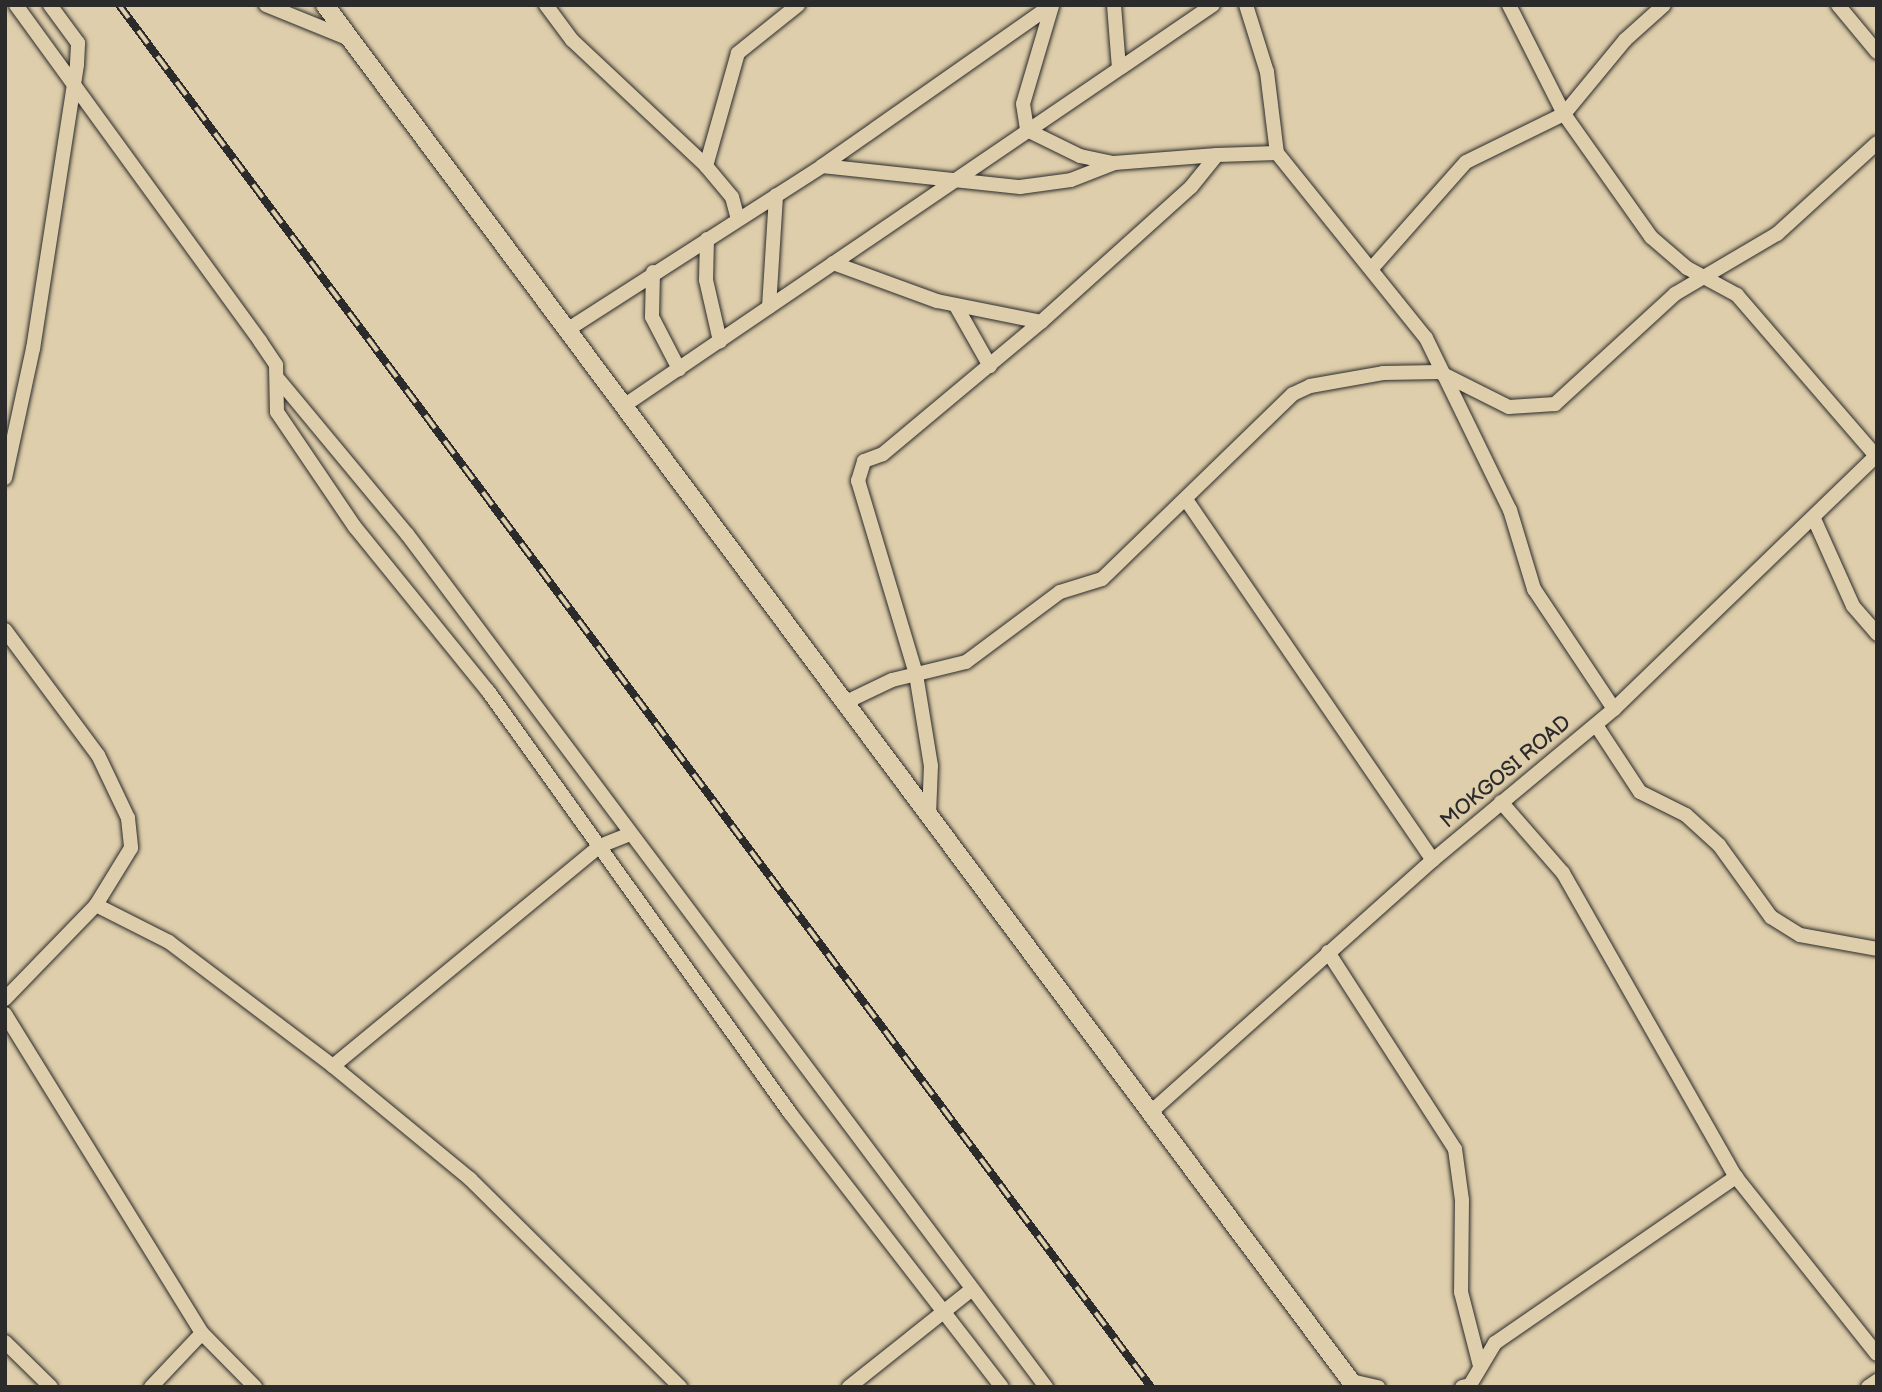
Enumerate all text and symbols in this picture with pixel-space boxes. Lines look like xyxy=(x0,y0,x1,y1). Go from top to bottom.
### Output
street label: MOKGOSI ROAD xyxy=(1436,710,1576,834)

